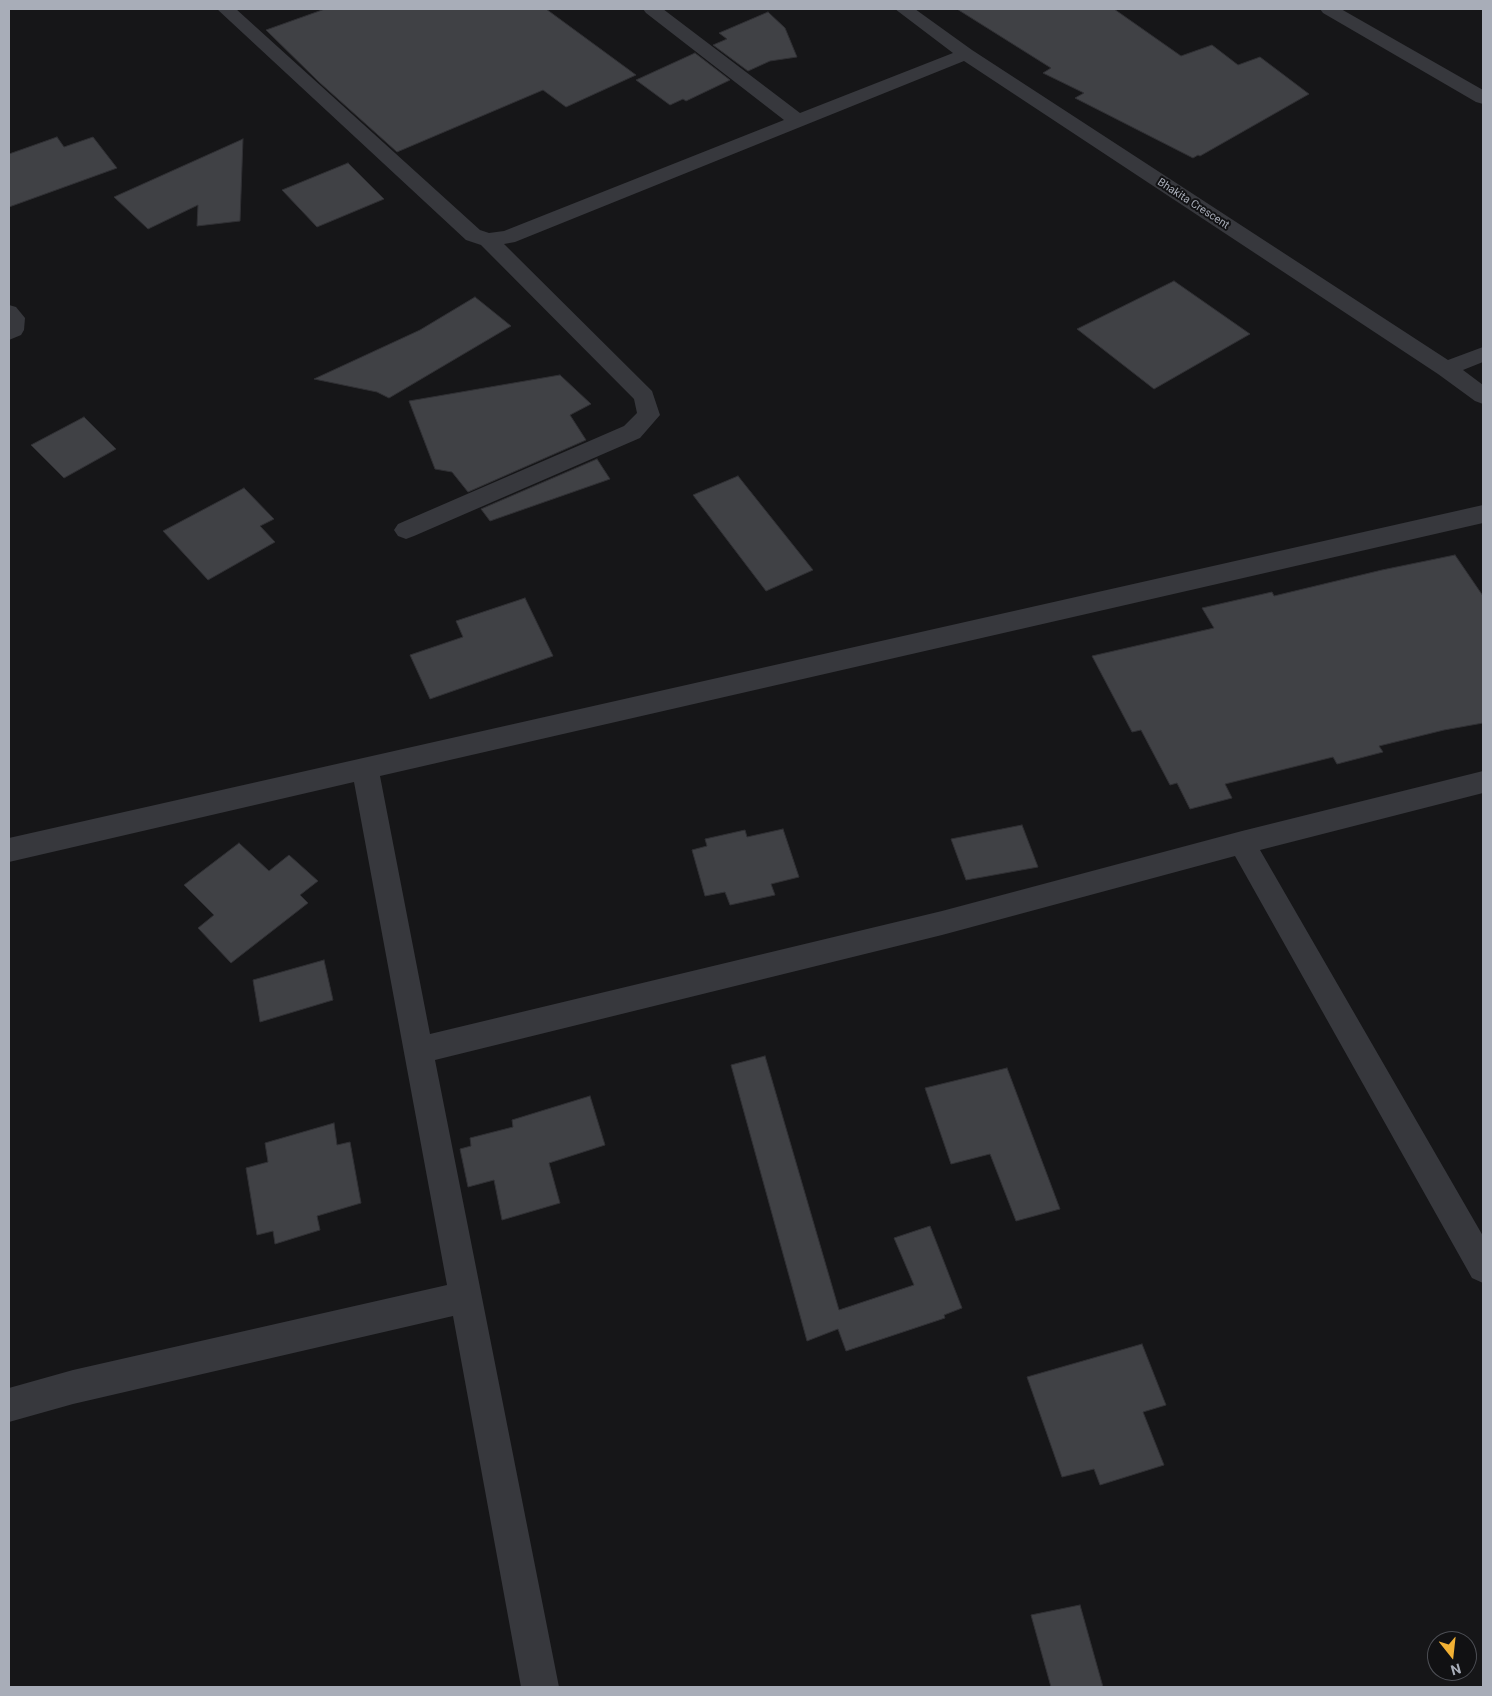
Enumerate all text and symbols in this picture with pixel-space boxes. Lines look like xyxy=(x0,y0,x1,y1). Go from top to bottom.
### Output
street label: Bhakita Crescent xyxy=(1155,176,1231,232)
north arrow xyxy=(1427,1631,1477,1681)
text: N xyxy=(1449,1660,1463,1679)

